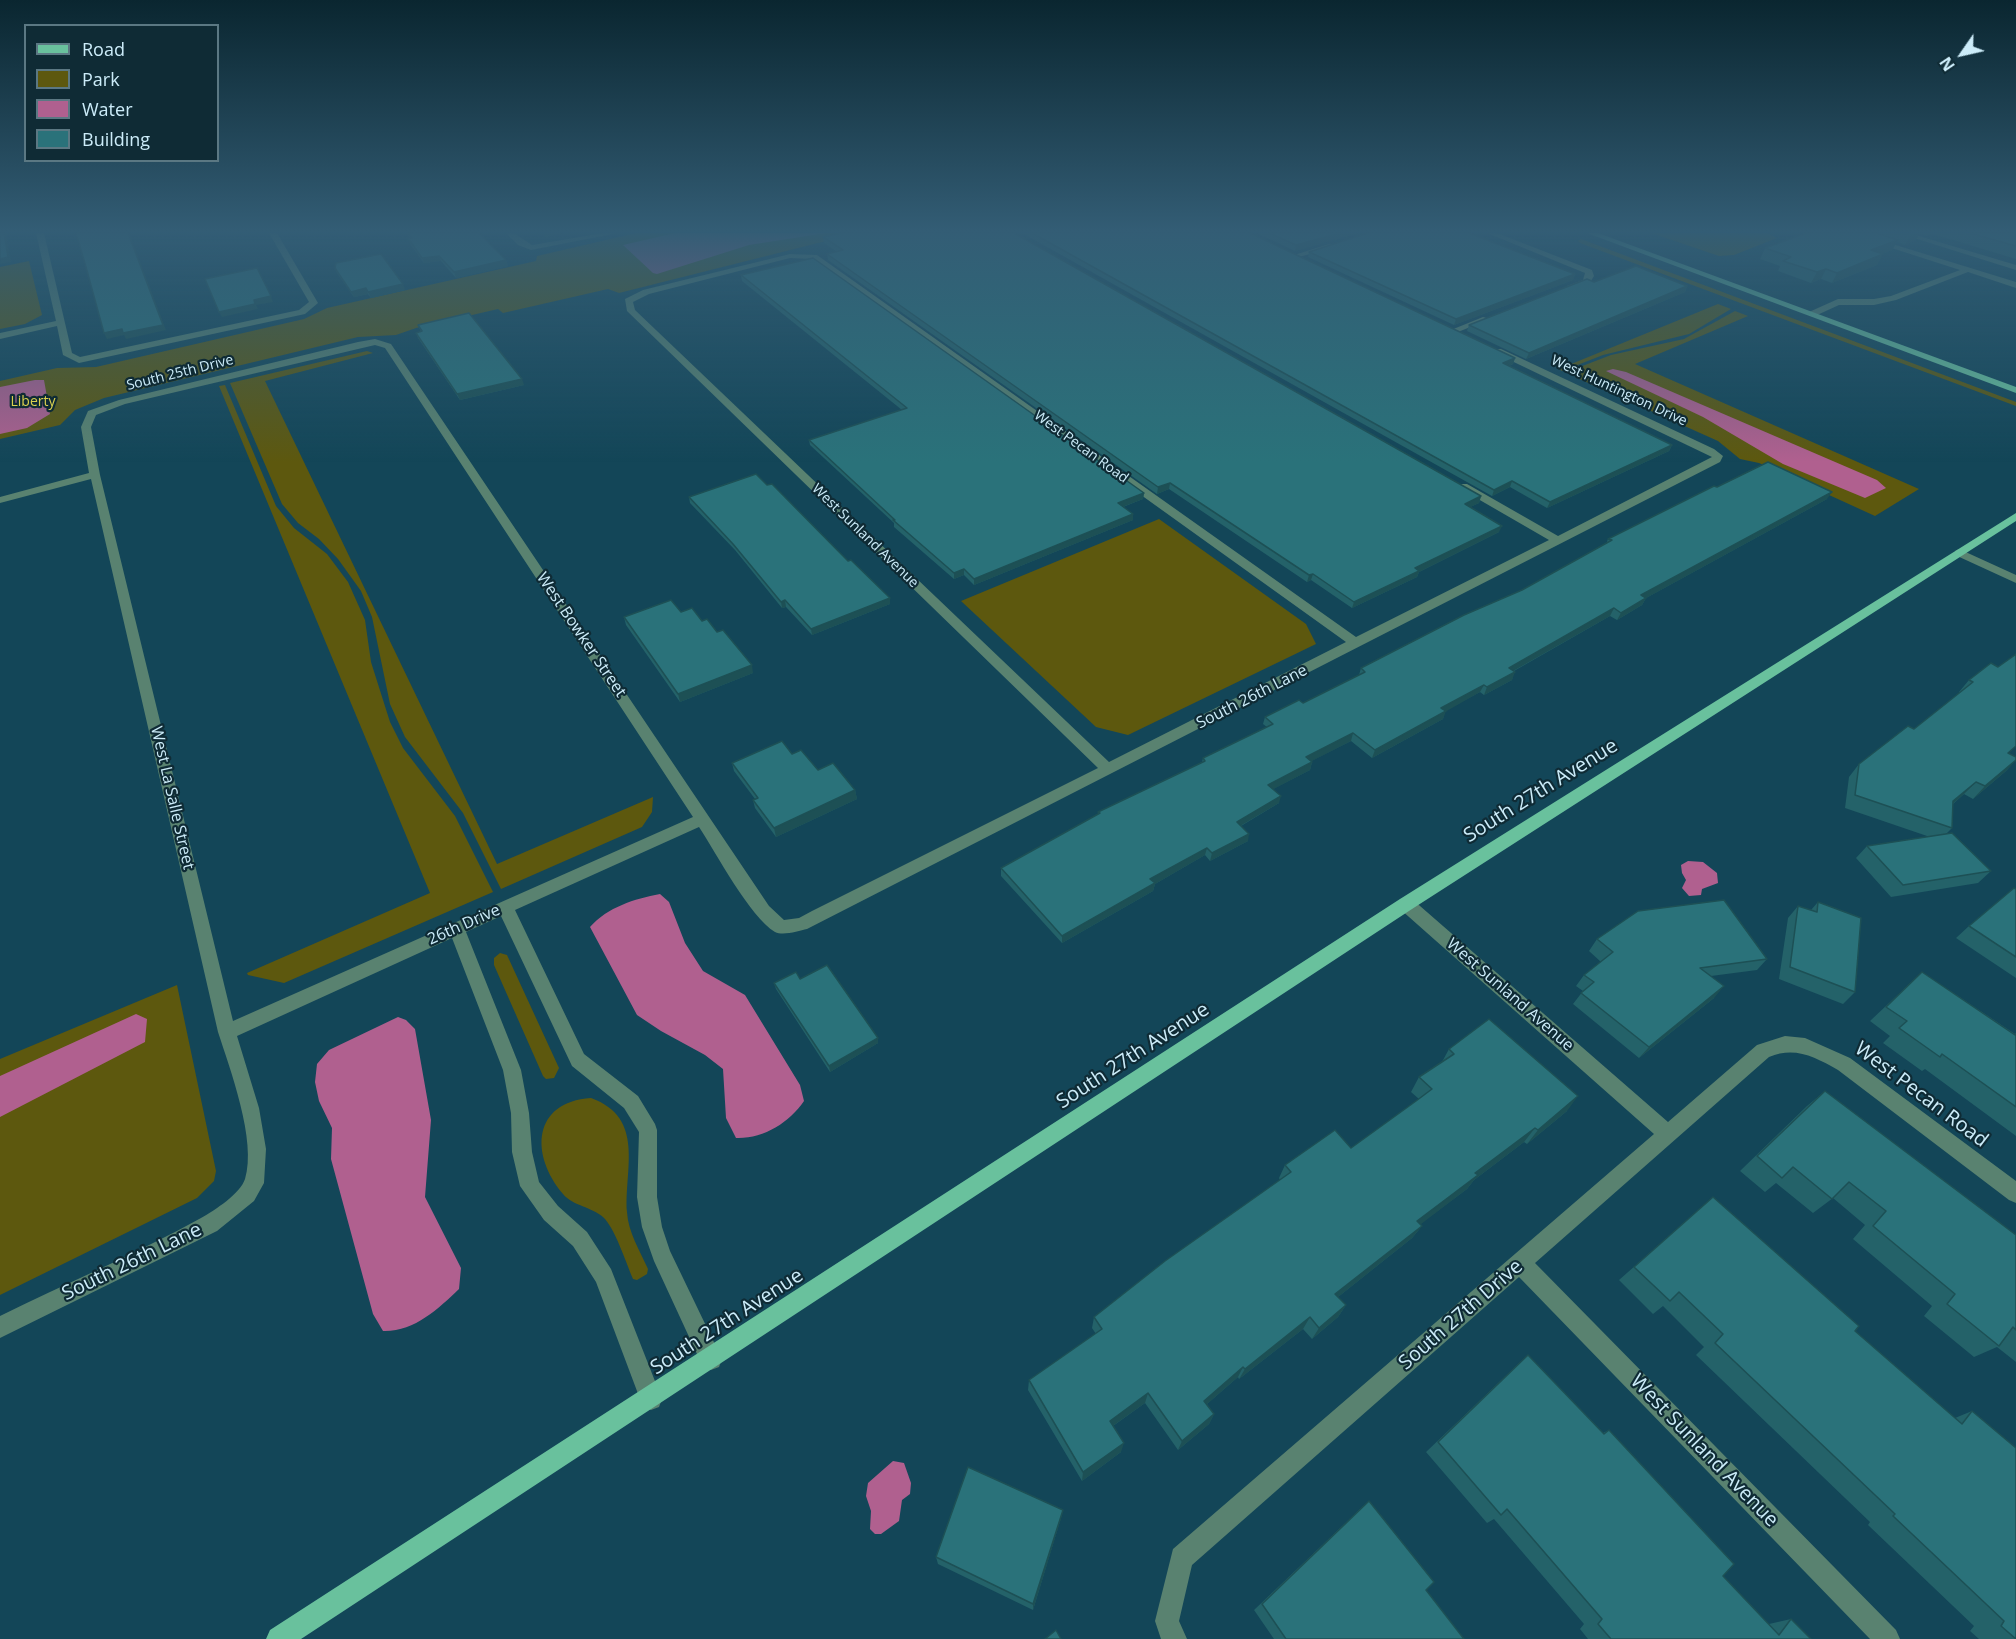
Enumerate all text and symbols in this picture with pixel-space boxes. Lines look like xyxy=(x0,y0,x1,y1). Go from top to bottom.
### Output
legend xyxy=(24,24,219,162)
north arrow xyxy=(1932,24,1992,84)
text: Road xyxy=(82,37,125,61)
text: N xyxy=(1934,53,1960,76)
text: Park xyxy=(82,67,120,91)
text: Water xyxy=(82,97,133,121)
text: Building xyxy=(82,127,150,151)
street label: South 25th Drive xyxy=(125,352,235,394)
street label: West Huntington Drive xyxy=(1548,352,1690,430)
park label: Liberty xyxy=(11,394,55,410)
street label: West Pecan Road xyxy=(1031,407,1131,487)
street label: West Sunland Avenue xyxy=(808,481,922,591)
street label: West Bowker Street xyxy=(532,569,630,701)
street label: South 26th Lane xyxy=(1193,661,1311,733)
street label: West La Salle Street xyxy=(146,725,198,871)
street label: South 27th Avenue xyxy=(1460,734,1622,848)
street label: 26th Drive xyxy=(425,901,503,949)
street label: West Sunland Avenue xyxy=(1443,935,1577,1055)
street label: South 27th Avenue xyxy=(1052,998,1214,1114)
street label: West Pecan Road xyxy=(1850,1037,1992,1153)
street label: South 26th Lane xyxy=(58,1218,206,1306)
street label: South 27th Drive xyxy=(1394,1255,1528,1375)
street label: South 27th Avenue xyxy=(646,1264,808,1380)
street label: West Sunland Avenue xyxy=(1625,1370,1783,1532)

